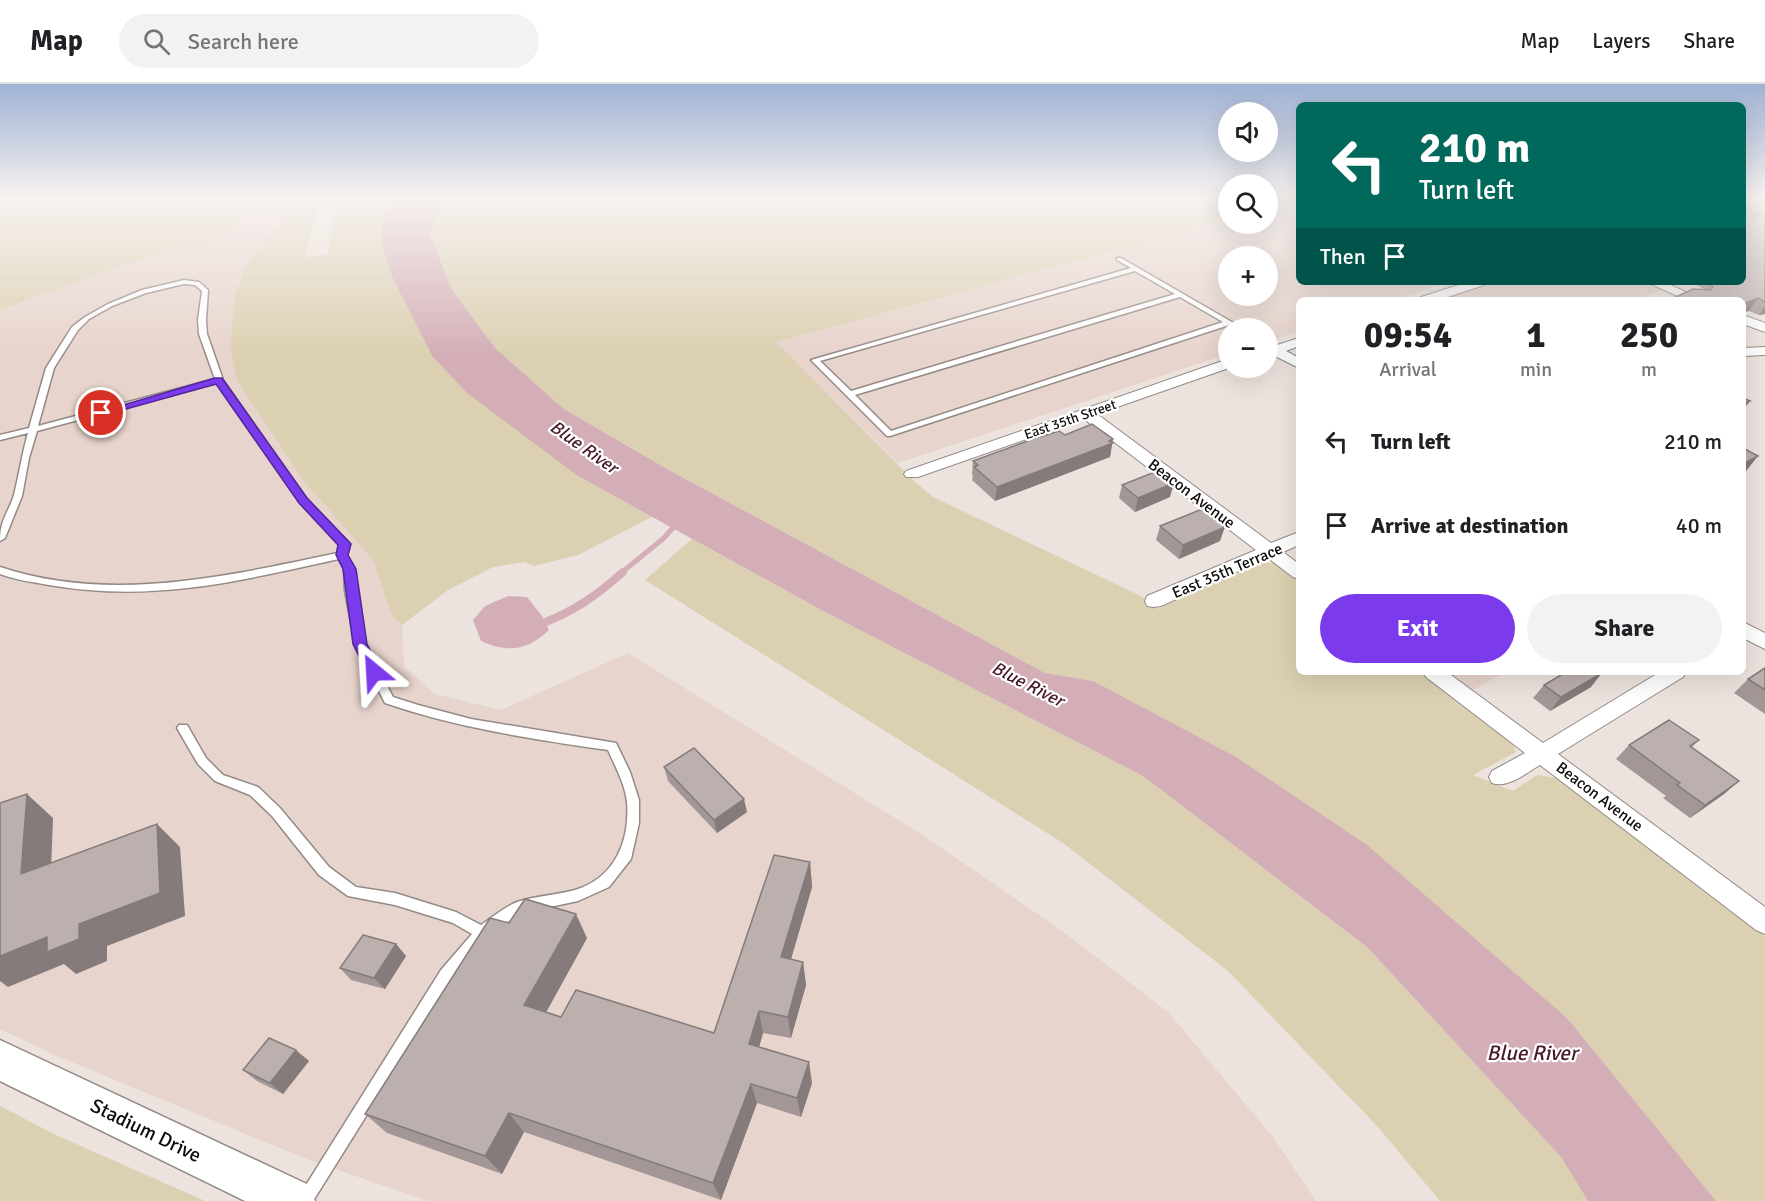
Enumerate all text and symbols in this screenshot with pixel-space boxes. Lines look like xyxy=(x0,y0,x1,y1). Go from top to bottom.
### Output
search box xyxy=(119,14,539,68)
text: Map xyxy=(30,24,83,58)
icon: search xyxy=(140,25,173,58)
text: Search here xyxy=(188,28,299,55)
text: Map xyxy=(1521,28,1559,54)
text: Layers xyxy=(1592,28,1650,54)
text: Share xyxy=(1683,28,1735,54)
map controls xyxy=(1218,102,1278,378)
button: sound xyxy=(1218,102,1278,162)
text: 210 m xyxy=(1419,123,1530,174)
icon: left xyxy=(1320,126,1398,204)
button: search xyxy=(1218,174,1278,234)
text: Turn left xyxy=(1419,174,1514,207)
icon: arrive xyxy=(1378,240,1411,273)
text: Then xyxy=(1320,243,1366,270)
button: + xyxy=(1218,246,1278,306)
text: 09:54 xyxy=(1364,313,1452,358)
text: 1 xyxy=(1526,313,1546,358)
text: 250 xyxy=(1620,313,1678,358)
button: − xyxy=(1218,318,1278,378)
text: Arrival xyxy=(1379,357,1437,382)
text: min xyxy=(1520,357,1552,382)
text: m xyxy=(1641,357,1657,382)
pin xyxy=(75,387,126,438)
icon: arrive xyxy=(84,396,117,429)
street label: East 35th Street xyxy=(1022,396,1119,443)
water label: Blue River xyxy=(546,416,624,480)
icon: left xyxy=(1320,425,1353,458)
text: Turn left xyxy=(1371,428,1451,455)
text: 210 m xyxy=(1664,428,1722,455)
street label: Beacon Avenue xyxy=(1144,455,1239,533)
icon: arrive xyxy=(1320,509,1353,542)
text: Arrive at destination xyxy=(1371,512,1568,539)
text: 40 m xyxy=(1676,512,1722,539)
street label: East 35th Terrace xyxy=(1169,539,1286,603)
button: Exit xyxy=(1320,594,1515,663)
button: Share xyxy=(1527,594,1722,663)
position arrow xyxy=(342,640,406,704)
water label: Blue River xyxy=(988,657,1070,713)
street label: Beacon Avenue xyxy=(1552,758,1647,836)
water label: Blue River xyxy=(1487,1040,1581,1066)
street label: Stadium Drive xyxy=(86,1093,205,1168)

